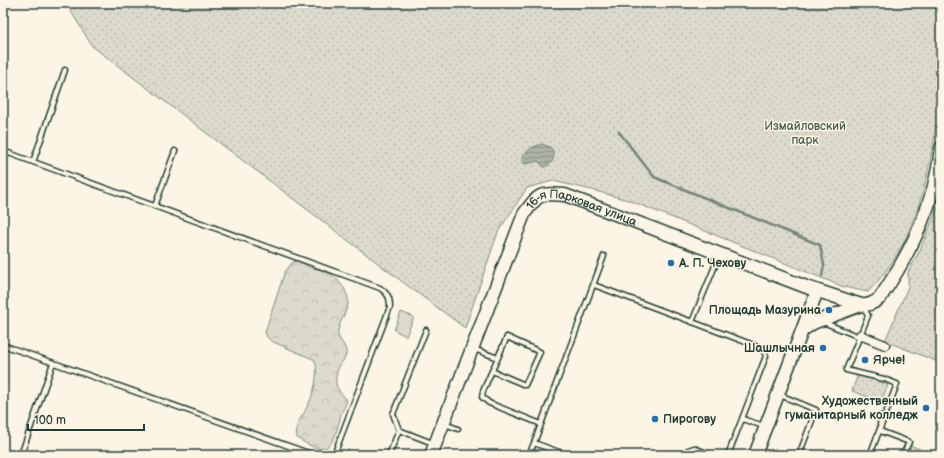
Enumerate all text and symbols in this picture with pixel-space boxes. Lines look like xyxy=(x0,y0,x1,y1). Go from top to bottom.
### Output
park label: Измайловский парк xyxy=(764,119,846,148)
street label: 16-я Парковая улица xyxy=(523,187,639,230)
place label: А. П. Чехову xyxy=(678,256,747,271)
marker: А. П. Чехову xyxy=(666,258,676,268)
place label: Площадь Мазурина xyxy=(709,303,822,318)
marker: Площадь Мазурина xyxy=(824,305,834,315)
place label: Шашлычная xyxy=(744,341,815,356)
marker: Шашлычная xyxy=(818,343,828,353)
place label: Ярче! xyxy=(873,353,905,368)
marker: Ярче! xyxy=(860,355,870,365)
place label: Художественный гуманитарный колледж xyxy=(785,394,919,423)
marker: Художественный гуманитарный колледж xyxy=(921,403,931,413)
scale bar xyxy=(28,406,144,432)
place label: Пирогову xyxy=(663,412,716,427)
text: 100 m xyxy=(34,413,66,428)
marker: Пирогову xyxy=(650,414,660,424)

